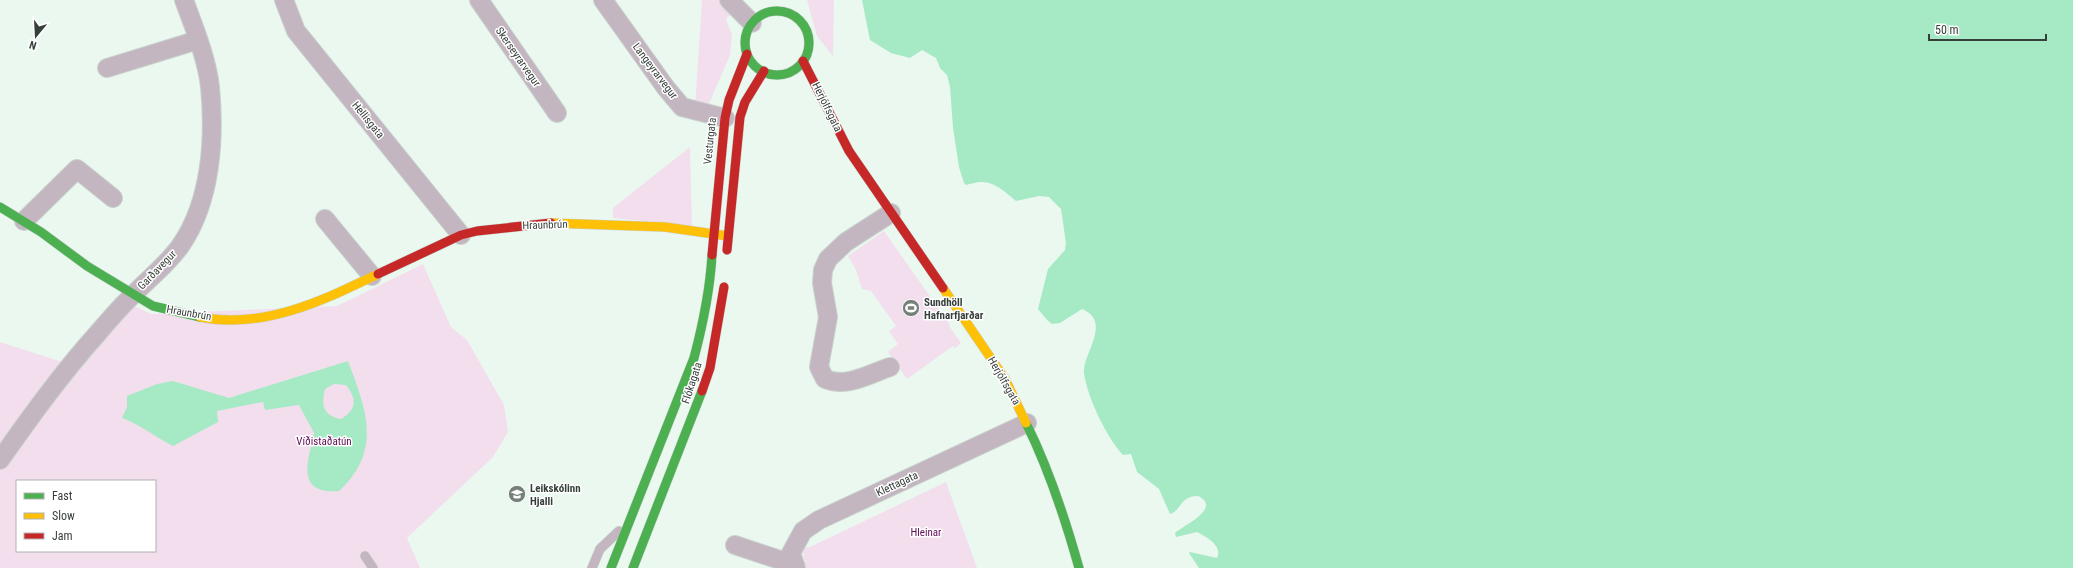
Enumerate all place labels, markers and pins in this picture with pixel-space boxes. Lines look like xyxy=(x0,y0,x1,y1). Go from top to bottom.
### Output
place label: Sundhöll Hafnarfjarðar xyxy=(924,296,984,322)
sports icon: Sundhöll Hafnarfjarðar xyxy=(901,298,921,318)
place label: Leikskólinn Hjalli xyxy=(530,482,581,508)
school or university icon: Leikskólinn Hjalli xyxy=(507,484,527,504)

